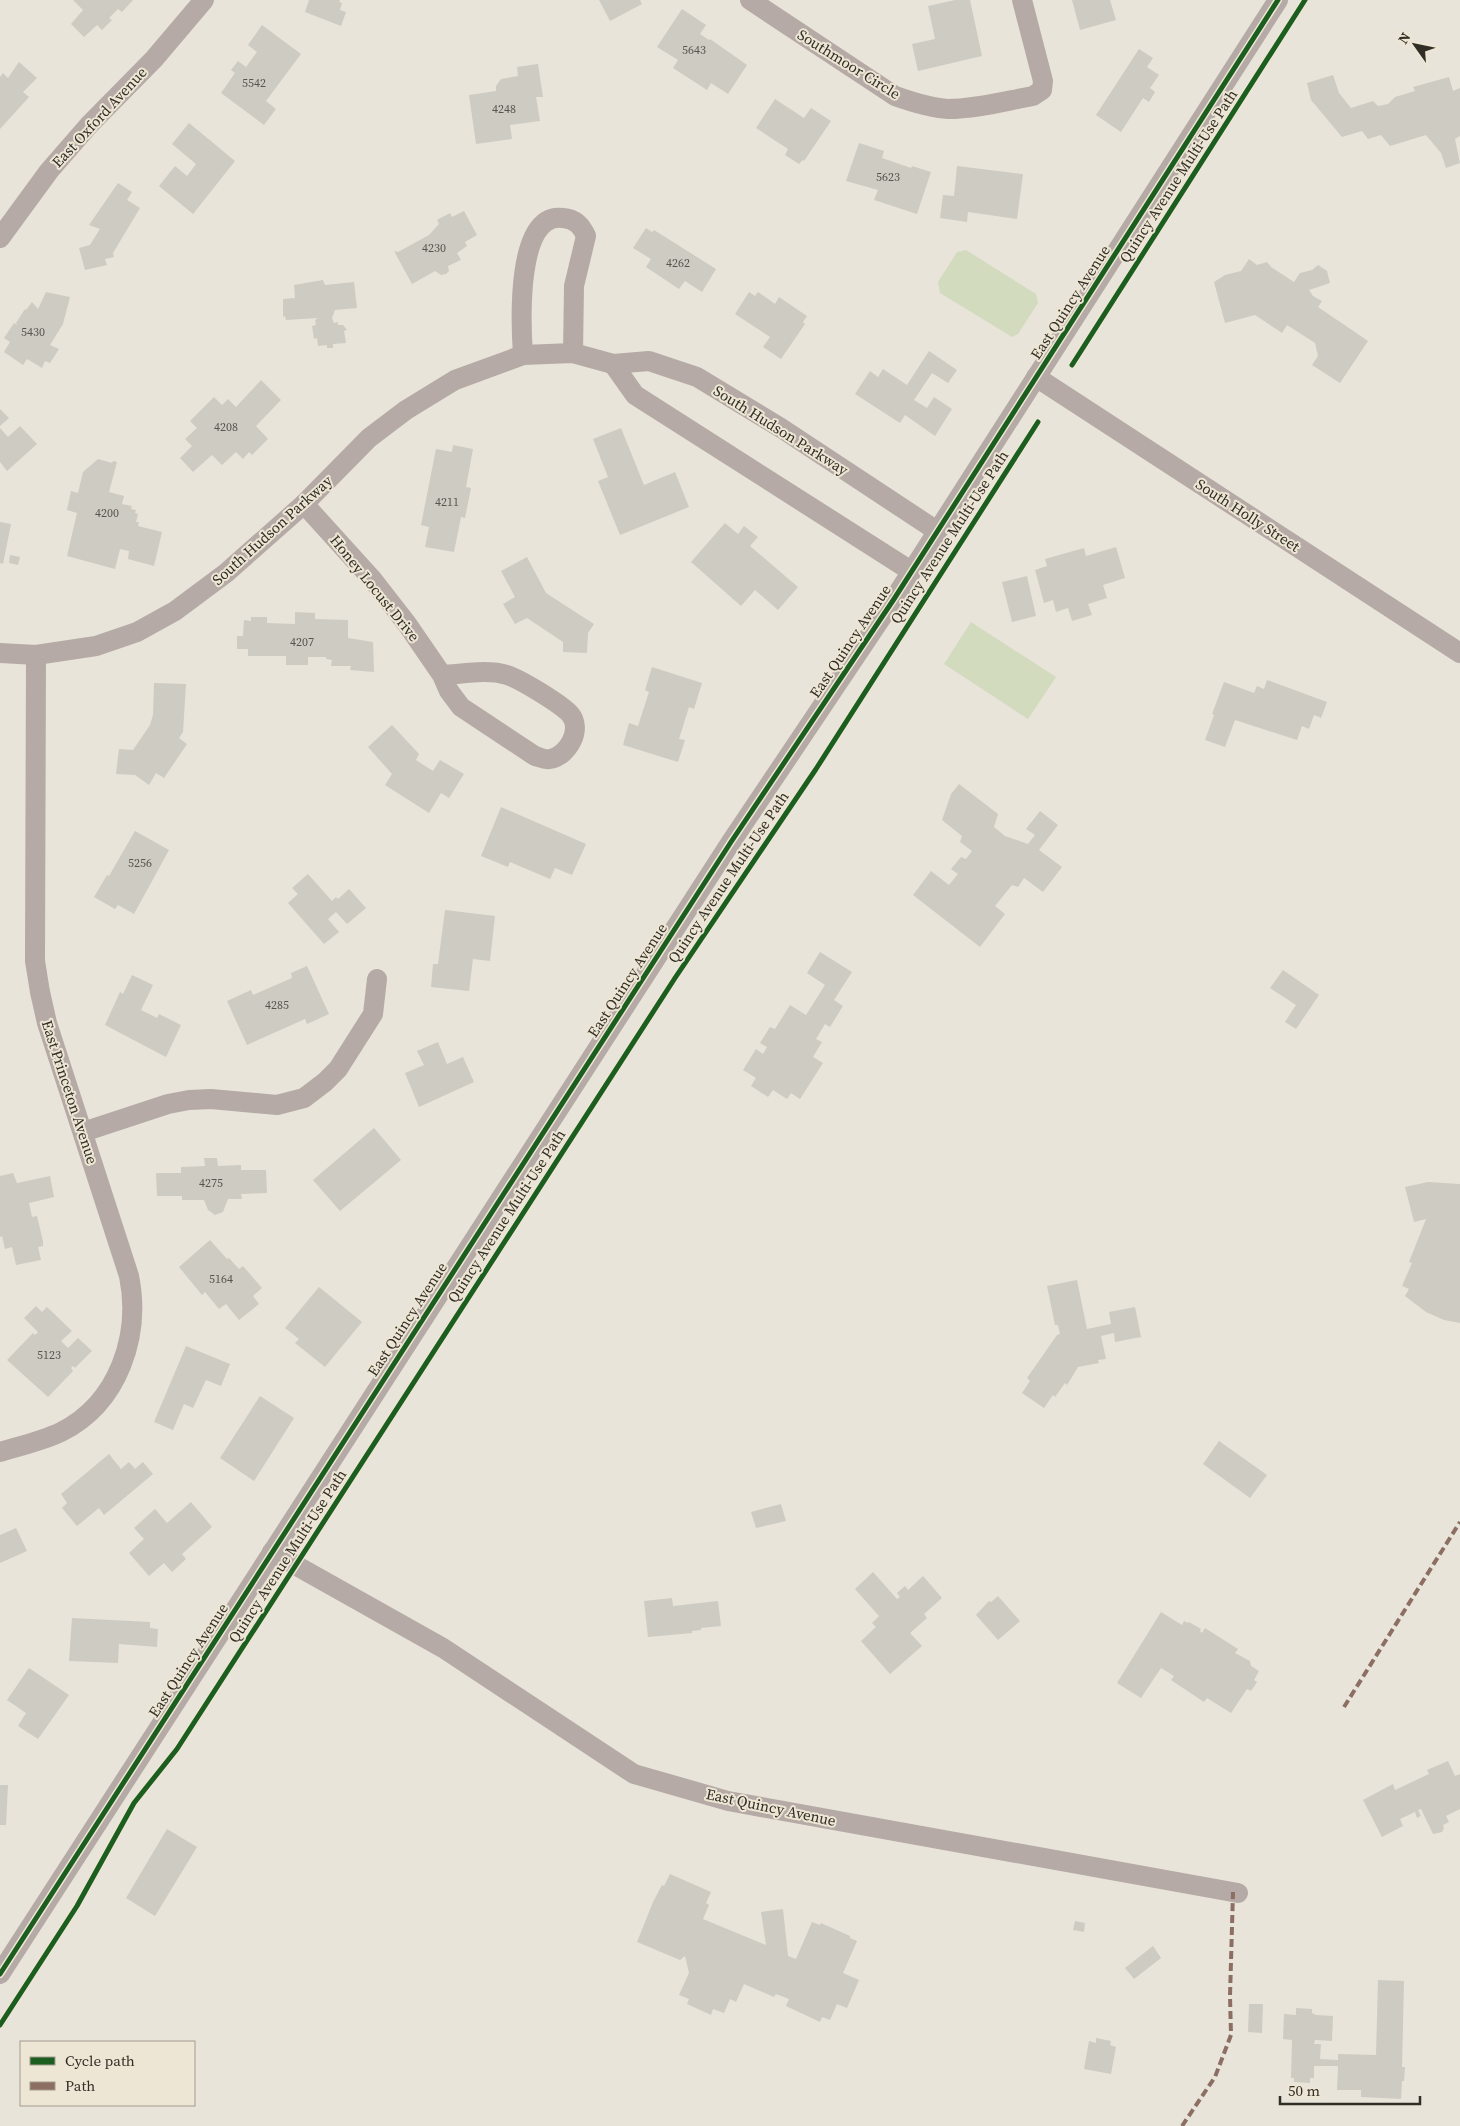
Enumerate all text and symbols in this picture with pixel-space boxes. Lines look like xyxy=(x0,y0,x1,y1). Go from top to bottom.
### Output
north arrow xyxy=(1390,20,1440,70)
street label: Southmoor Circle xyxy=(794,24,905,104)
text: N xyxy=(1393,28,1415,48)
house number: 5643 xyxy=(682,42,706,58)
street label: East Oxford Avenue xyxy=(47,62,152,172)
house number: 5542 xyxy=(242,75,266,91)
street label: Quincy Avenue Multi-Use Path xyxy=(1114,85,1242,267)
house number: 4248 xyxy=(492,101,516,117)
house number: 5623 xyxy=(876,169,900,185)
house number: 4230 xyxy=(422,240,446,256)
street label: East Quincy Avenue xyxy=(1025,241,1115,363)
house number: 4262 xyxy=(666,255,690,271)
house number: 5430 xyxy=(21,324,45,340)
street label: South Hudson Parkway xyxy=(710,380,853,480)
house number: 4208 xyxy=(214,419,238,435)
street label: Quincy Avenue Multi-Use Path xyxy=(885,446,1013,628)
street label: South Hudson Parkway xyxy=(207,470,337,590)
street label: South Holly Street xyxy=(1192,473,1304,557)
house number: 4211 xyxy=(435,494,459,510)
house number: 4200 xyxy=(95,505,119,521)
street label: Honey Locust Drive xyxy=(325,530,425,646)
street label: East Quincy Avenue xyxy=(804,580,896,702)
house number: 4207 xyxy=(290,634,314,650)
street label: Quincy Avenue Multi-Use Path xyxy=(663,787,793,967)
house number: 5256 xyxy=(128,855,152,871)
street label: East Quincy Avenue xyxy=(582,919,672,1041)
house number: 4285 xyxy=(265,997,289,1013)
street label: East Princeton Avenue xyxy=(37,1017,103,1167)
street label: Quincy Avenue Multi-Use Path xyxy=(442,1125,570,1307)
house number: 4275 xyxy=(199,1175,223,1191)
street label: East Quincy Avenue xyxy=(362,1258,452,1380)
house number: 5164 xyxy=(209,1271,233,1287)
house number: 5123 xyxy=(37,1347,61,1363)
street label: Quincy Avenue Multi-Use Path xyxy=(223,1465,351,1647)
street label: East Quincy Avenue xyxy=(143,1599,233,1721)
street label: East Quincy Avenue xyxy=(704,1783,838,1831)
legend xyxy=(20,2041,195,2106)
text: Cycle path xyxy=(65,2050,135,2071)
scale bar xyxy=(1280,2074,1420,2106)
text: Path xyxy=(65,2075,95,2096)
text: 50 m xyxy=(1288,2080,1320,2101)

